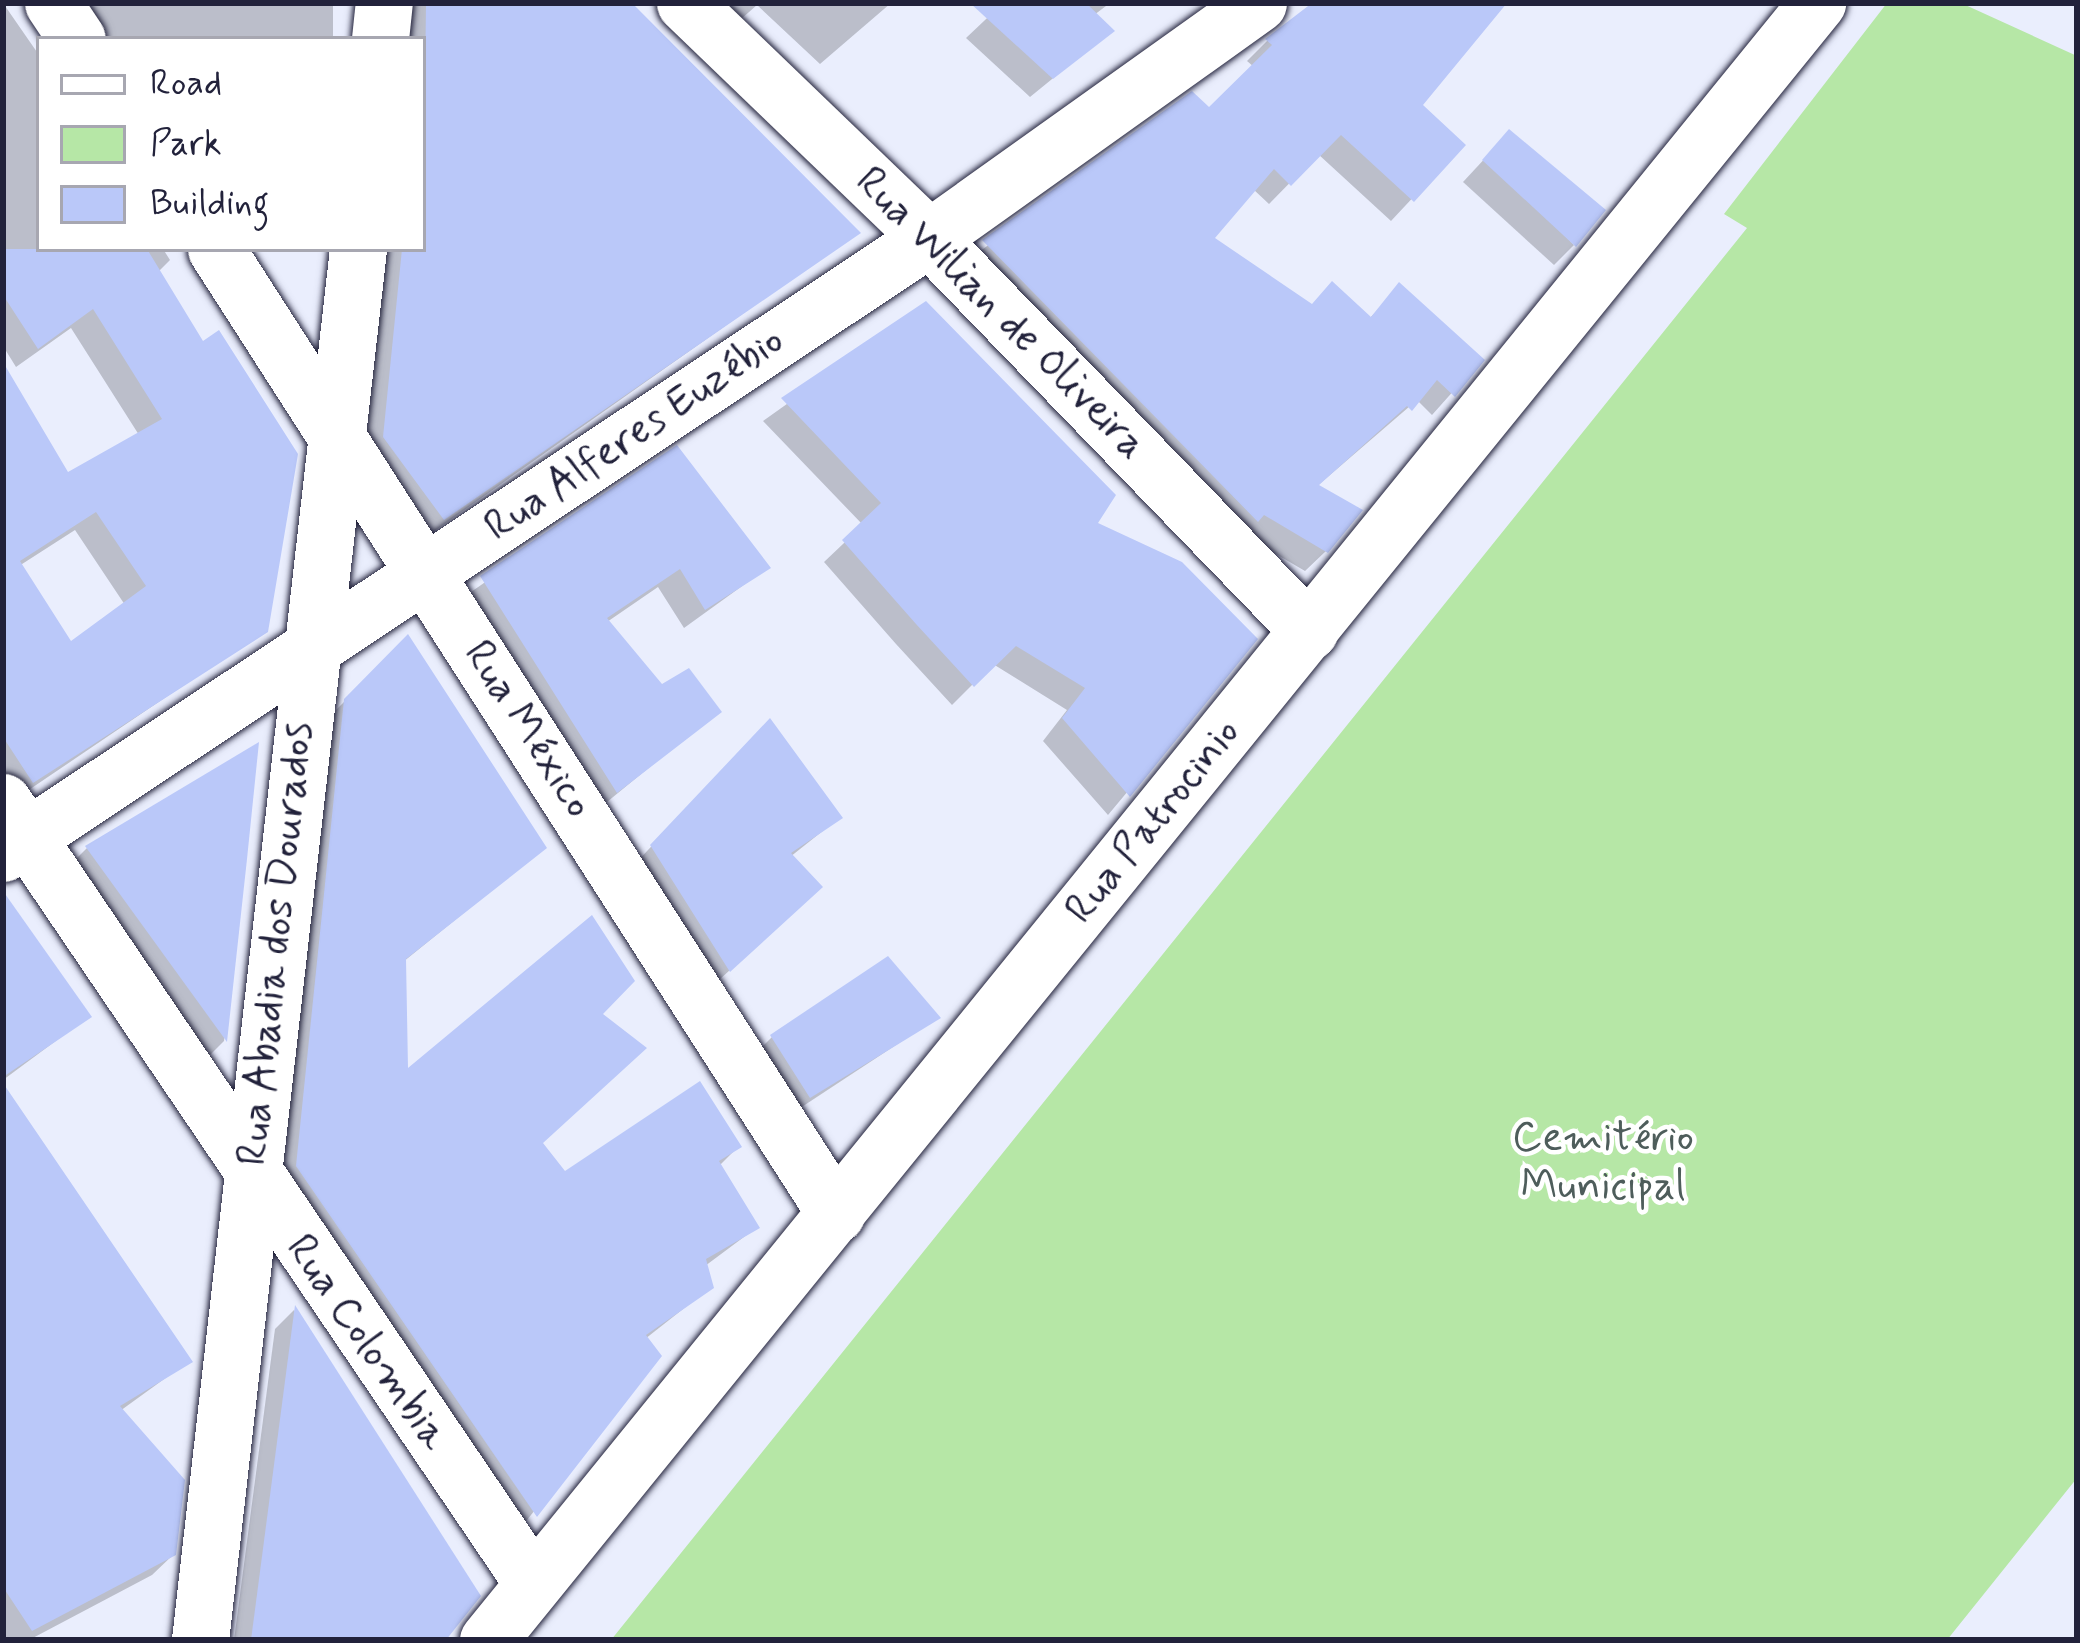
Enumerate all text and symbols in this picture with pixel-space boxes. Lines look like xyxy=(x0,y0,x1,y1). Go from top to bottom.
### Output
legend xyxy=(36,36,426,252)
text: Road xyxy=(150,61,222,108)
text: Park xyxy=(150,121,222,168)
street label: Rua Wilian de Oliveira xyxy=(843,157,1157,471)
text: Building xyxy=(150,181,269,228)
street label: Rua Alferes Euzébio xyxy=(479,318,791,552)
street label: Rua México xyxy=(451,632,603,828)
street label: Rua Patrocinio xyxy=(1058,711,1250,933)
street label: Rua Abadia dos Dourados xyxy=(229,724,325,1164)
park label: Cemitério Municipal xyxy=(1512,1114,1694,1212)
street label: Rua Colombia xyxy=(274,1226,458,1460)

